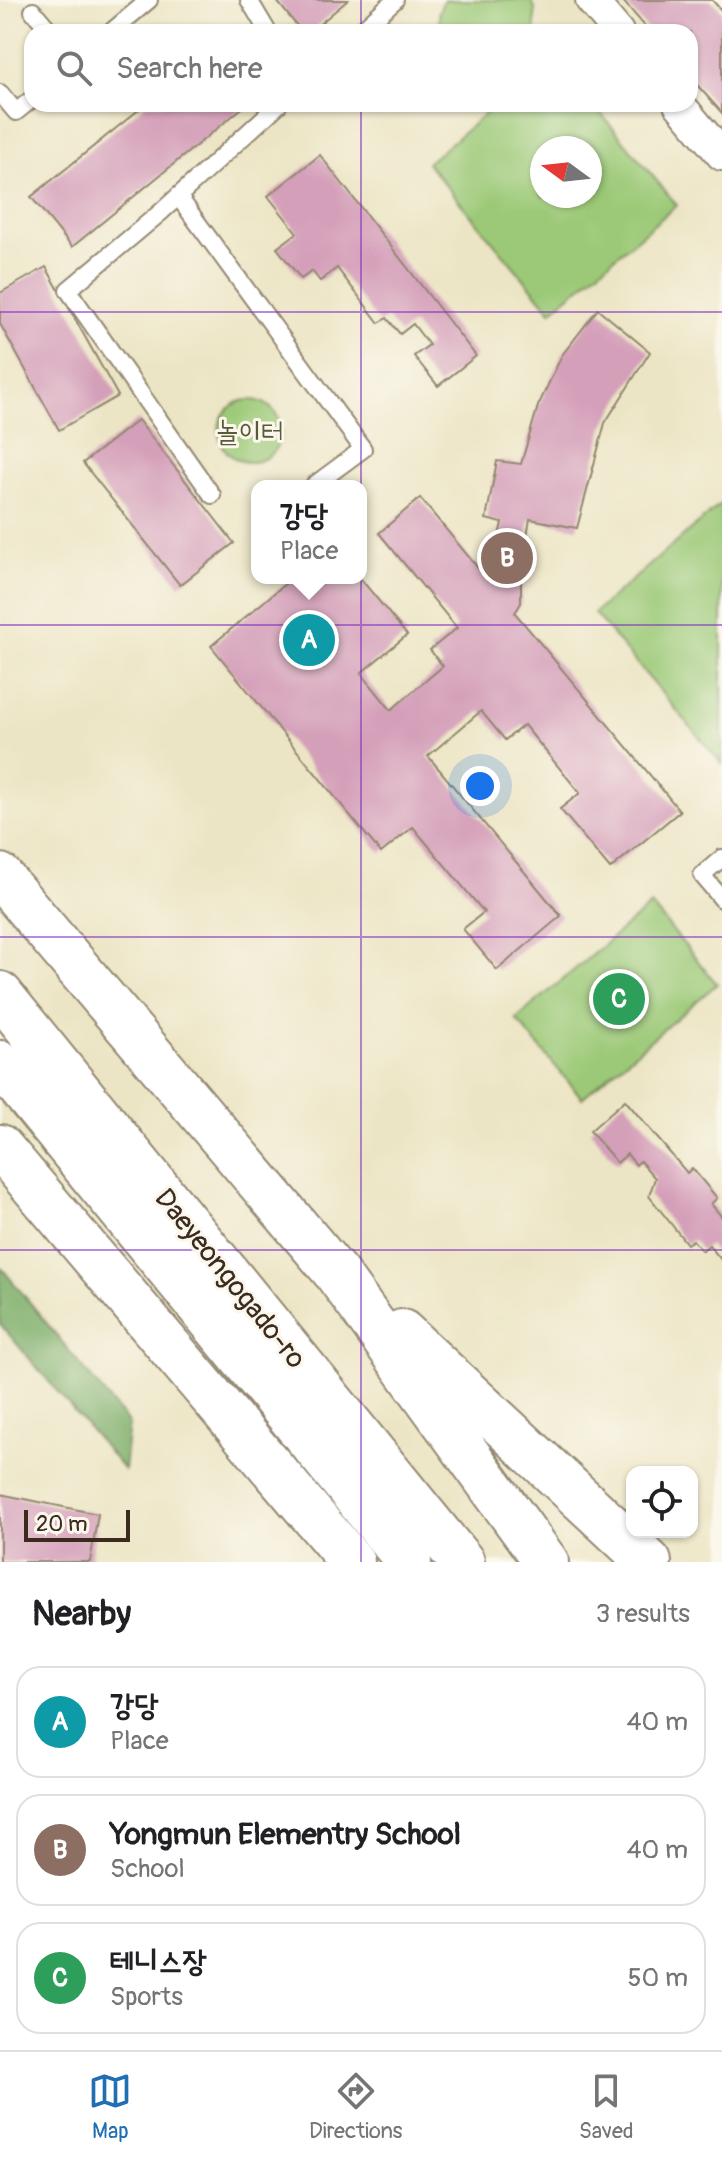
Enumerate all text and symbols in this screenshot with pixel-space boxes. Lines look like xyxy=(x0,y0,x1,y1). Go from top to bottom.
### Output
search box xyxy=(24,24,698,112)
icon: search xyxy=(52,46,96,90)
text: Search here xyxy=(116,50,263,87)
north arrow xyxy=(530,136,602,208)
park label: 놀이터 xyxy=(216,415,284,450)
popup xyxy=(251,480,367,584)
text: 강당 xyxy=(280,497,328,534)
pin: B xyxy=(481,528,533,588)
text: Place xyxy=(280,535,338,567)
pin: A xyxy=(283,610,335,670)
your location xyxy=(460,766,500,806)
pin: C xyxy=(593,969,645,1029)
street label: Daeyeongogado-ro xyxy=(147,1182,313,1376)
map controls xyxy=(626,1466,698,1538)
button: locate xyxy=(626,1466,698,1538)
scale bar xyxy=(24,1506,130,1542)
text: 20 m xyxy=(36,1510,88,1538)
text: Nearby xyxy=(32,1593,131,1636)
text: 3 results xyxy=(596,1598,690,1630)
text: 강당 xyxy=(110,1687,158,1724)
text: A xyxy=(52,1706,68,1738)
text: 40 m xyxy=(626,1706,688,1738)
text: Place xyxy=(110,1725,169,1757)
text: Yongmun Elementry School xyxy=(110,1816,461,1853)
text: B xyxy=(53,1834,67,1866)
text: 40 m xyxy=(626,1834,688,1866)
text: School xyxy=(110,1853,185,1885)
text: 테니스장 xyxy=(110,1943,207,1980)
text: C xyxy=(52,1962,68,1994)
text: 50 m xyxy=(627,1962,688,1994)
text: Sports xyxy=(110,1981,183,2013)
tab: Map xyxy=(88,2069,132,2145)
tab: Directions xyxy=(309,2069,402,2145)
tab: Saved xyxy=(579,2069,634,2145)

